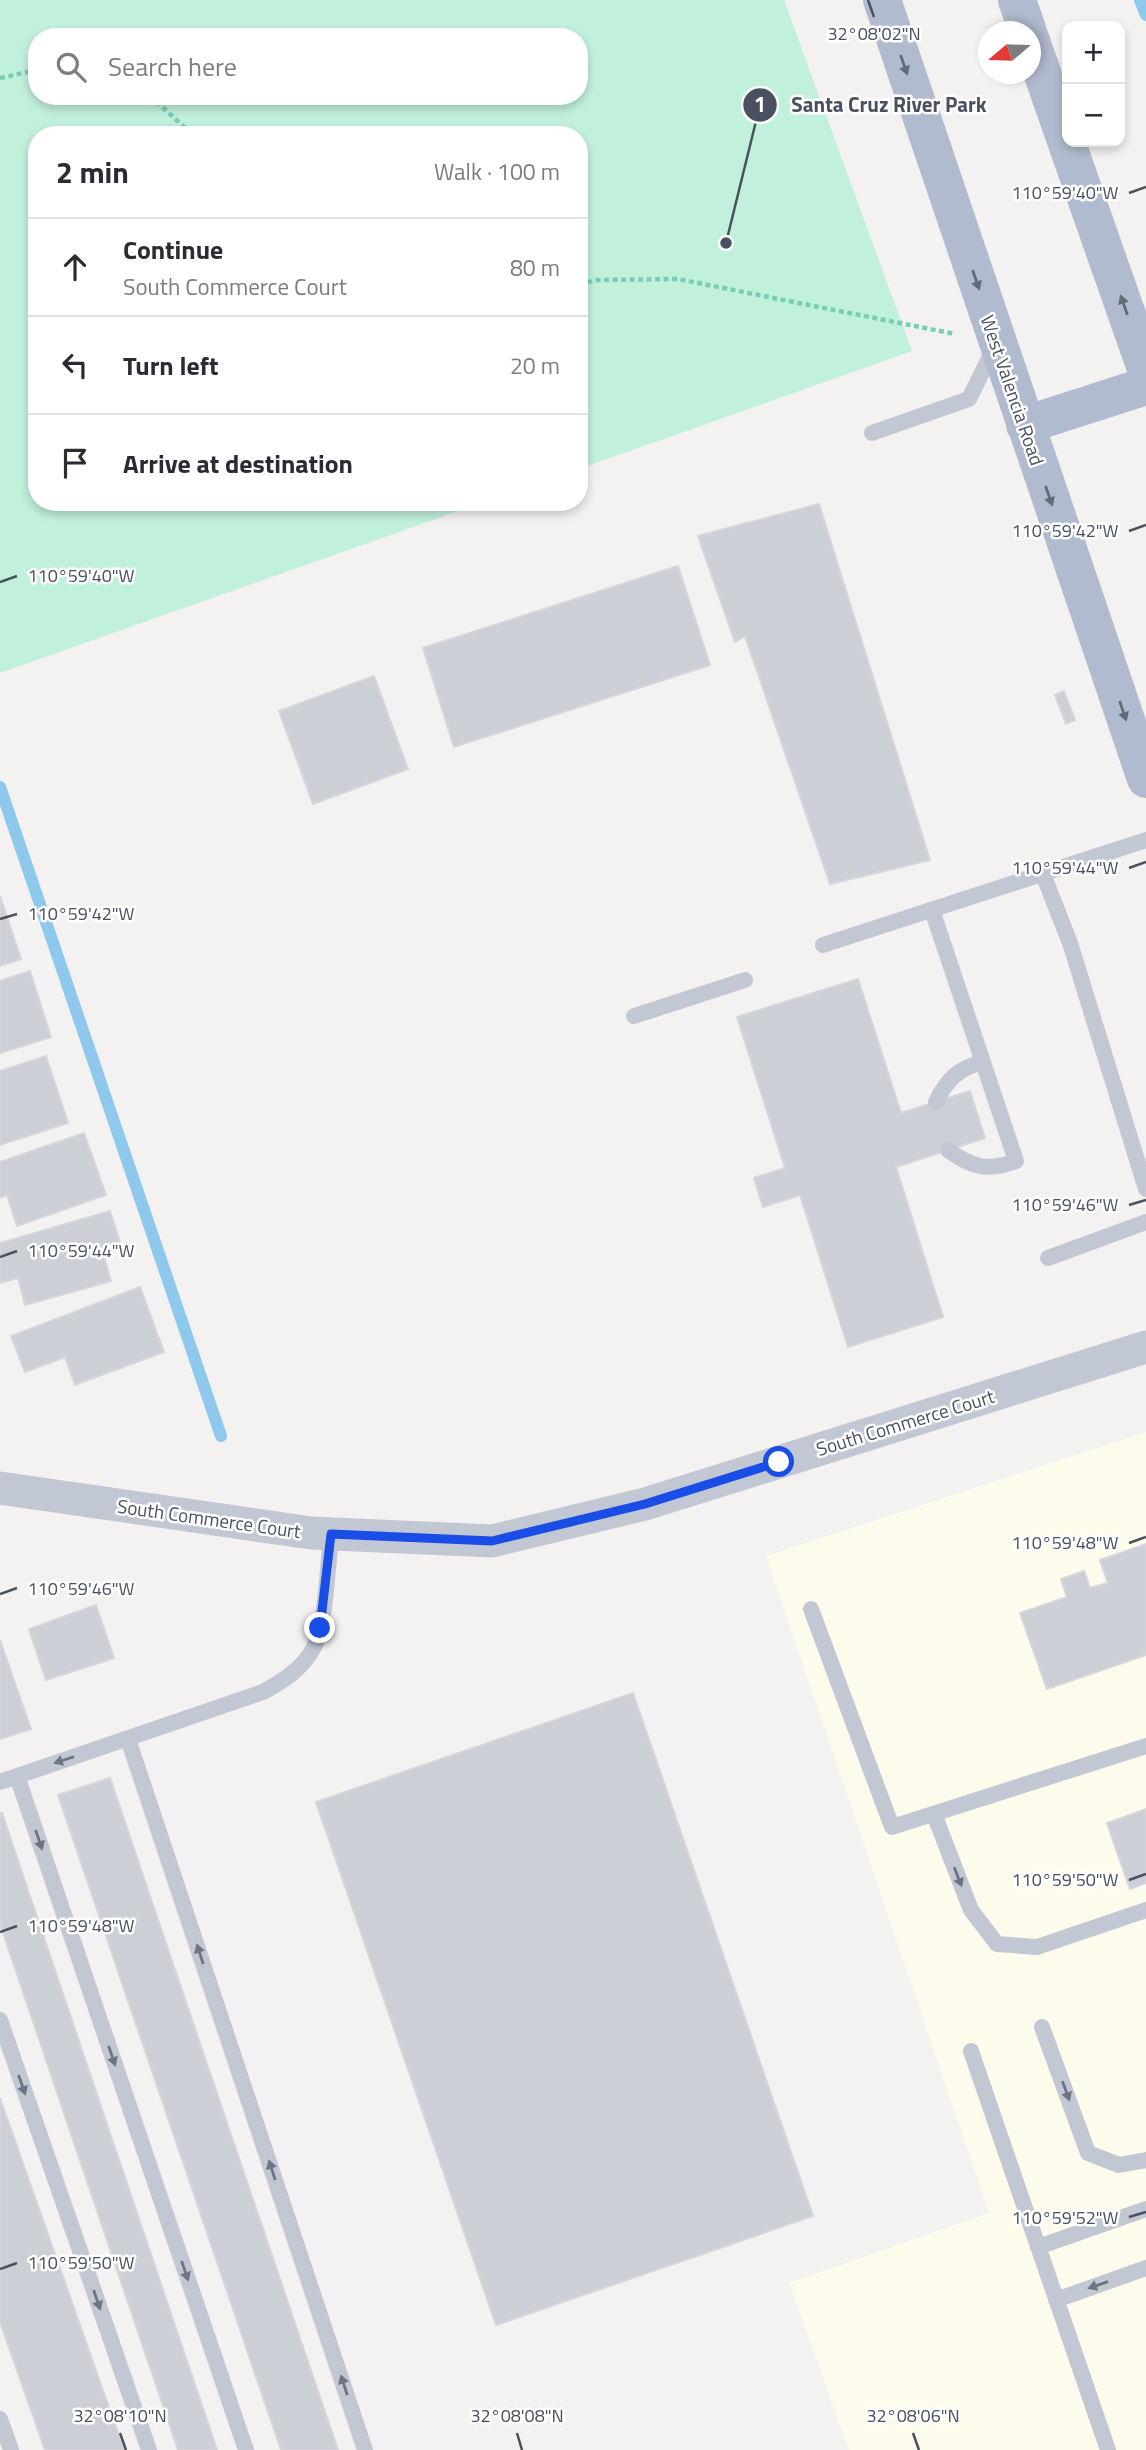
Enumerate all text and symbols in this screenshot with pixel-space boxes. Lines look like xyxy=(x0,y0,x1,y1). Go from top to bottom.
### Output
text: 32°08'02"N xyxy=(827,20,921,47)
north arrow xyxy=(978,21,1041,84)
map controls xyxy=(1062,21,1125,147)
button: + xyxy=(1062,21,1125,84)
search box xyxy=(28,28,588,105)
text: Search here xyxy=(108,47,237,86)
icon: search xyxy=(52,48,90,86)
one-way arrow xyxy=(899,54,910,75)
callout: Santa Cruz River Park xyxy=(743,84,1001,126)
button: − xyxy=(1062,84,1125,147)
text: 1 xyxy=(754,88,766,120)
text: Santa Cruz River Park xyxy=(791,88,987,120)
text: 2 min xyxy=(56,149,129,195)
text: Walk · 100 m xyxy=(434,154,560,189)
text: 110°59'40"W xyxy=(1011,179,1119,206)
text: Continue xyxy=(123,230,223,269)
icon: ahead xyxy=(56,248,94,286)
text: 80 m xyxy=(510,250,560,285)
text: South Commerce Court xyxy=(123,269,347,304)
one-way arrow xyxy=(971,270,982,291)
one-way arrow xyxy=(1118,294,1129,315)
street label: West Valencia Road xyxy=(974,311,1052,469)
icon: left xyxy=(56,346,94,384)
text: Turn left xyxy=(123,346,218,385)
text: 20 m xyxy=(510,348,560,383)
icon: arrive xyxy=(56,444,94,482)
text: Arrive at destination xyxy=(123,444,353,483)
one-way arrow xyxy=(1045,485,1055,506)
text: 110°59'42"W xyxy=(1011,517,1119,544)
text: 110°59'40"W xyxy=(27,562,135,589)
one-way arrow xyxy=(1118,701,1129,722)
text: 110°59'44"W xyxy=(1011,854,1119,881)
text: 110°59'42"W xyxy=(27,900,135,927)
text: 110°59'46"W xyxy=(1011,1191,1119,1218)
text: 110°59'44"W xyxy=(27,1237,135,1264)
street label: South Commerce Court xyxy=(812,1381,998,1463)
route start xyxy=(763,1446,794,1477)
street label: South Commerce Court xyxy=(115,1491,303,1545)
text: 110°59'48"W xyxy=(1011,1529,1119,1556)
text: 110°59'46"W xyxy=(27,1575,135,1602)
route end xyxy=(304,1612,335,1643)
one-way arrow xyxy=(53,1755,74,1766)
one-way arrow xyxy=(34,1830,45,1851)
text: 110°59'50"W xyxy=(1011,1866,1119,1893)
one-way arrow xyxy=(953,1867,964,1888)
text: 110°59'48"W xyxy=(27,1912,135,1939)
one-way arrow xyxy=(194,1943,204,1964)
one-way arrow xyxy=(107,2045,118,2066)
one-way arrow xyxy=(17,2074,28,2095)
one-way arrow xyxy=(1060,2080,1071,2101)
one-way arrow xyxy=(266,2159,277,2180)
text: 110°59'52"W xyxy=(1011,2204,1119,2231)
text: 110°59'50"W xyxy=(27,2249,135,2276)
one-way arrow xyxy=(180,2261,191,2282)
one-way arrow xyxy=(1087,2280,1108,2291)
one-way arrow xyxy=(92,2289,103,2310)
one-way arrow xyxy=(338,2375,349,2396)
text: 32°08'10"N xyxy=(73,2402,167,2429)
text: 32°08'08"N xyxy=(470,2402,564,2429)
text: 32°08'06"N xyxy=(866,2402,960,2429)

